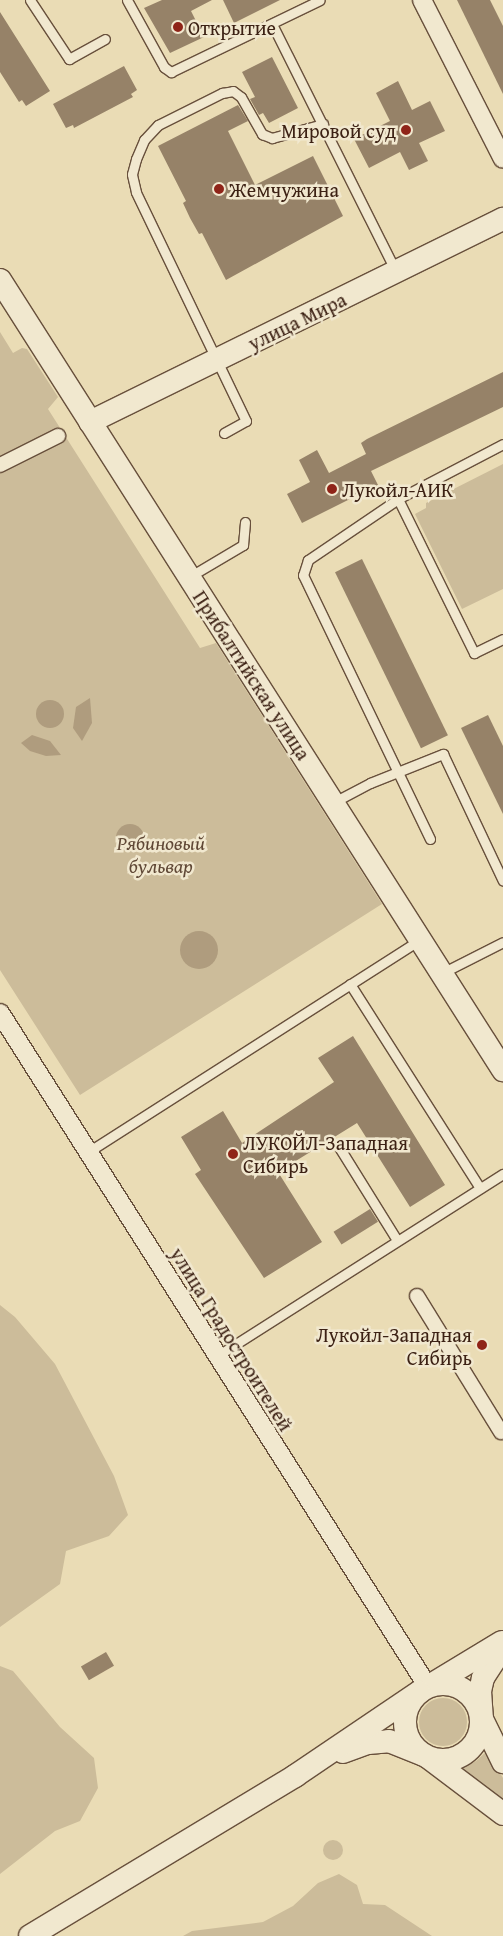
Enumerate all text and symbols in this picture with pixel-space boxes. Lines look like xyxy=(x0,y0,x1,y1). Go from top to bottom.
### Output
place label: Открытие xyxy=(188,15,276,39)
marker: Открытие xyxy=(172,21,184,33)
place label: Мировой суд xyxy=(281,118,396,142)
marker: Мировой суд xyxy=(400,124,412,136)
place label: Жемчужина xyxy=(229,177,339,201)
marker: Жемчужина xyxy=(213,183,225,195)
street label: улица Мира xyxy=(244,287,350,355)
place label: Лукойл-АИК xyxy=(342,477,453,501)
marker: Лукойл-АИК xyxy=(326,483,338,495)
street label: Прибалтийская улица xyxy=(188,586,316,764)
park label: Рябиновый бульвар xyxy=(117,831,205,878)
place label: ЛУКОЙЛ-Западная Сибирь xyxy=(243,1130,408,1177)
marker: ЛУКОЙЛ-Западная Сибирь xyxy=(227,1148,239,1160)
street label: улица Градостроителей xyxy=(166,1243,298,1435)
place label: Лукойл-Западная Сибирь xyxy=(316,1322,472,1369)
marker: Лукойл-Западная Сибирь xyxy=(476,1339,488,1351)

